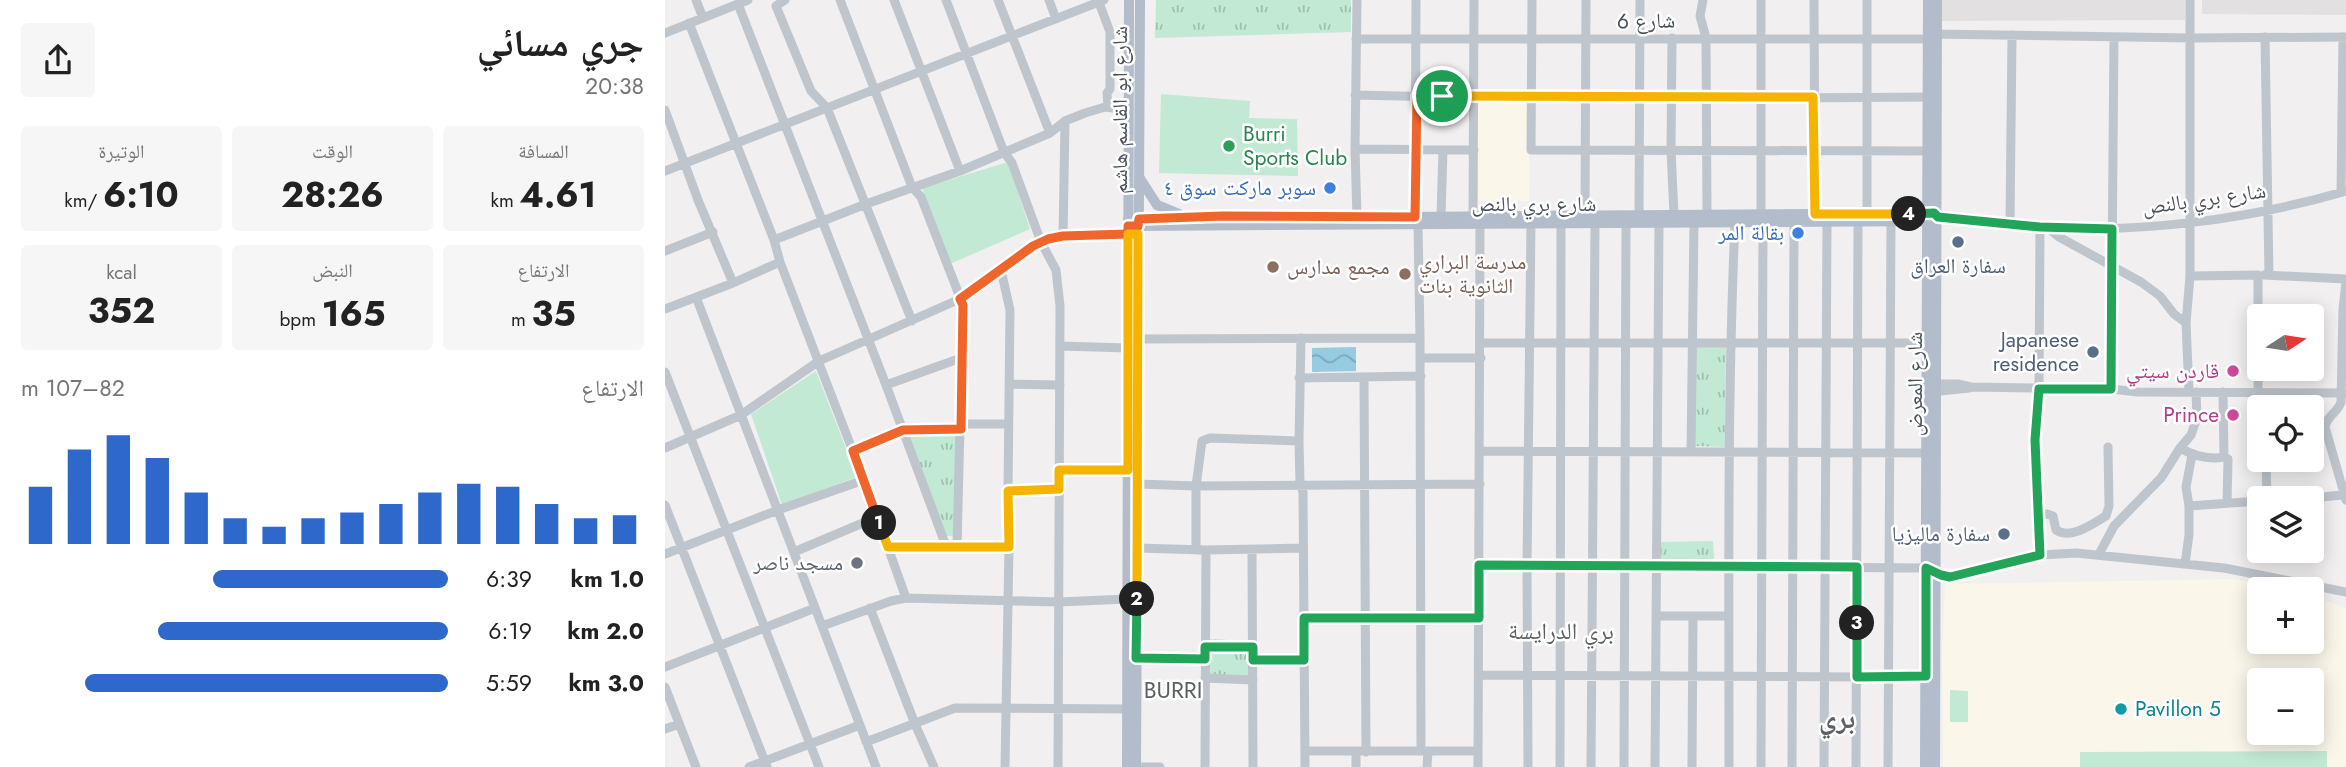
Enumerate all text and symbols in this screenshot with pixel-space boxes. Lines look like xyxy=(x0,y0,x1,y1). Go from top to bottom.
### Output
street label: شارع 6 xyxy=(1617,5,1675,37)
text: جري مسائي xyxy=(477,15,644,70)
button: share xyxy=(21,23,95,97)
street label: شارع ابو القاسم هاشم xyxy=(1105,26,1135,194)
pin xyxy=(1412,66,1472,126)
text: 20:38 xyxy=(585,69,644,103)
icon: arrive xyxy=(1423,77,1461,115)
place label: Burri Sports Club xyxy=(1243,119,1347,173)
text: الوتيرة xyxy=(98,138,145,165)
text: الوقت xyxy=(312,138,353,165)
text: المسافة xyxy=(518,138,569,165)
marker: Burri Sports Club xyxy=(1221,138,1237,154)
text: 6:10 xyxy=(103,170,179,220)
text: 28:26 xyxy=(281,170,384,220)
text: 4.61 xyxy=(519,170,596,220)
place label: سوبر ماركت سوق ٤ xyxy=(1164,173,1316,203)
street label: شارع بري بالنص xyxy=(2140,175,2268,224)
marker: سوبر ماركت سوق ٤ xyxy=(1322,180,1338,196)
text: /km xyxy=(64,187,103,214)
text: km xyxy=(491,187,519,214)
street label: شارع بري بالنص xyxy=(1472,189,1596,220)
pin: 4 xyxy=(1891,196,1927,232)
text: 4 xyxy=(1902,200,1915,227)
place label: بقالة المر xyxy=(1717,218,1784,248)
marker: بقالة المر xyxy=(1790,225,1806,241)
marker: سفارة العراق xyxy=(1950,234,1966,250)
place label: مدرسة البراري الثانوية بنات xyxy=(1419,247,1526,301)
place label: سفارة العراق xyxy=(1910,251,2006,281)
place label: مجمع مدارس xyxy=(1287,252,1389,282)
text: النبض xyxy=(312,257,353,284)
text: الارتفاع xyxy=(518,257,569,284)
text: kcal xyxy=(106,259,137,286)
marker: مجمع مدارس xyxy=(1265,259,1281,275)
marker: مدرسة البراري الثانوية بنات xyxy=(1397,266,1413,282)
text: 352 xyxy=(88,286,155,336)
text: 165 xyxy=(322,289,386,339)
text: 35 xyxy=(532,289,576,339)
north arrow xyxy=(2247,304,2324,382)
map controls xyxy=(2247,304,2324,745)
text: bpm xyxy=(280,306,322,333)
text: m xyxy=(511,306,532,333)
place label: Japanese residence xyxy=(1993,325,2079,379)
street label: شارع المعرض xyxy=(1900,332,1930,436)
marker: Japanese residence xyxy=(2085,344,2101,360)
place label: قاردن سيتي xyxy=(2126,356,2219,387)
marker: قاردن سيتي xyxy=(2225,363,2241,379)
text: 82–107 m xyxy=(21,371,125,405)
text: الارتفاع xyxy=(581,371,644,405)
button: locate xyxy=(2247,395,2324,472)
place label: Prince xyxy=(2163,400,2219,430)
marker: Prince xyxy=(2225,407,2241,423)
button: layers xyxy=(2247,486,2324,563)
pin: 1 xyxy=(861,505,897,540)
text: 1 xyxy=(874,509,883,536)
place label: سفارة ماليزيا xyxy=(1892,519,1990,549)
marker: سفارة ماليزيا xyxy=(1996,526,2012,542)
place label: مسجد ناصر xyxy=(752,548,843,578)
marker: مسجد ناصر xyxy=(849,555,865,571)
text: 6:39 xyxy=(486,562,532,596)
text: 1.0 km xyxy=(571,562,644,596)
button: + xyxy=(2247,577,2324,654)
pin: 2 xyxy=(1119,582,1155,616)
text: 2 xyxy=(1130,585,1143,612)
pin: 3 xyxy=(1839,606,1875,640)
text: 3 xyxy=(1851,609,1862,636)
text: 6:19 xyxy=(488,614,532,648)
text: 2.0 km xyxy=(567,614,644,648)
district label: بري الدرايسة xyxy=(1508,614,1614,650)
text: 5:59 xyxy=(486,666,532,700)
text: 3.0 km xyxy=(568,666,644,700)
button: − xyxy=(2247,668,2324,745)
district label: BURRI xyxy=(1144,673,1202,707)
place label: Pavillon 5 xyxy=(2135,694,2221,724)
district label: بري xyxy=(1819,698,1855,740)
marker: Pavillon 5 xyxy=(2113,701,2129,717)

